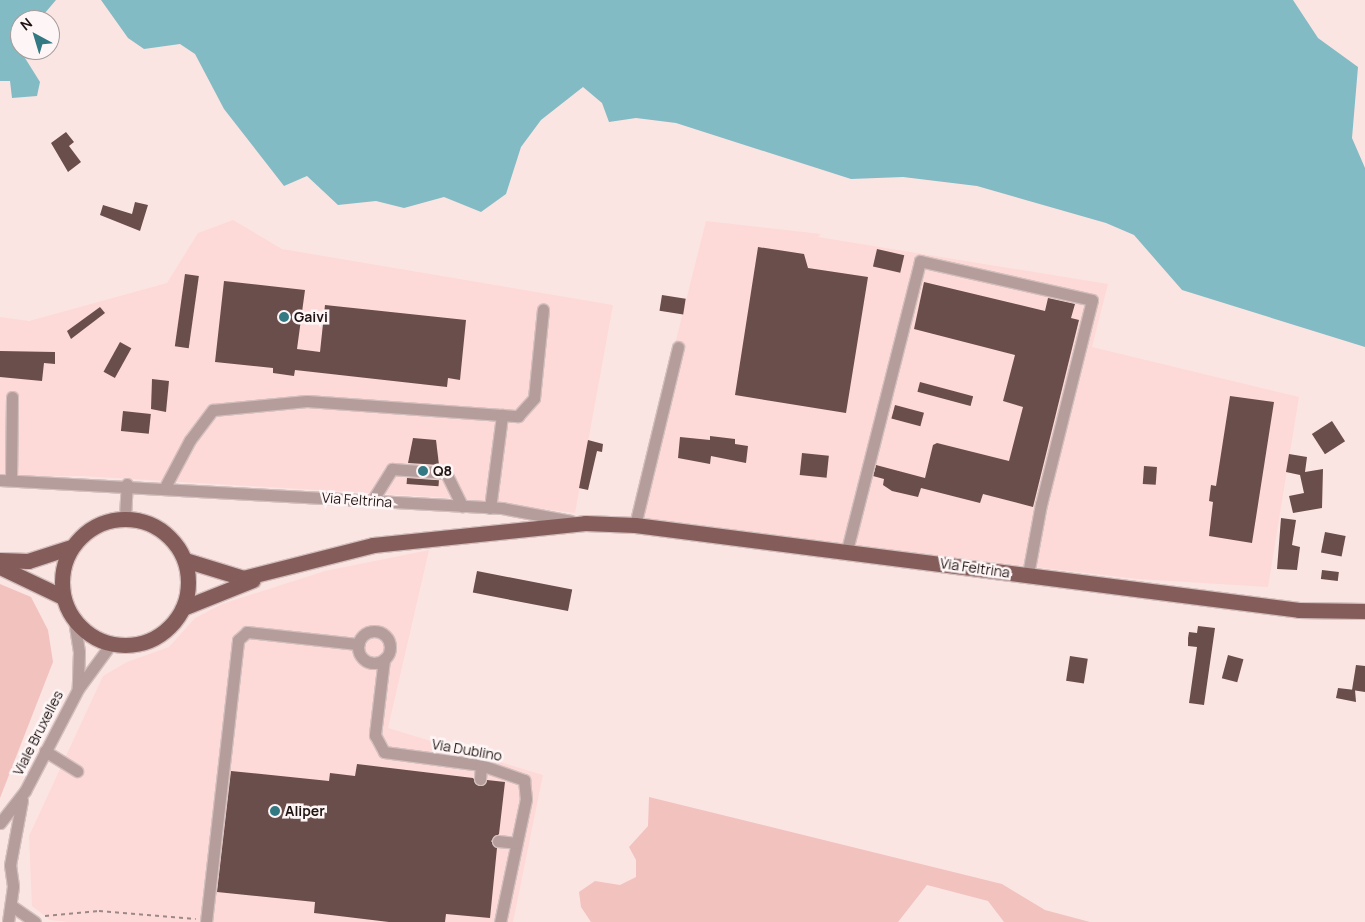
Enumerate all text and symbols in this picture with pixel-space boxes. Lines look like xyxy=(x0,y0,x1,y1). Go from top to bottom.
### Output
north arrow xyxy=(10,10,60,60)
text: N xyxy=(16,13,36,34)
place label: Gaivi xyxy=(294,309,328,325)
marker: Gaivi xyxy=(278,311,290,323)
place label: Q8 xyxy=(433,463,452,479)
marker: Q8 xyxy=(417,465,429,477)
street label: Via Feltrina xyxy=(321,489,393,511)
street label: Via Feltrina xyxy=(939,555,1011,581)
street label: Viale Bruxelles xyxy=(9,688,67,778)
street label: Via Dublino xyxy=(431,736,503,764)
place label: Aliper xyxy=(285,803,325,819)
marker: Aliper xyxy=(269,805,281,817)

